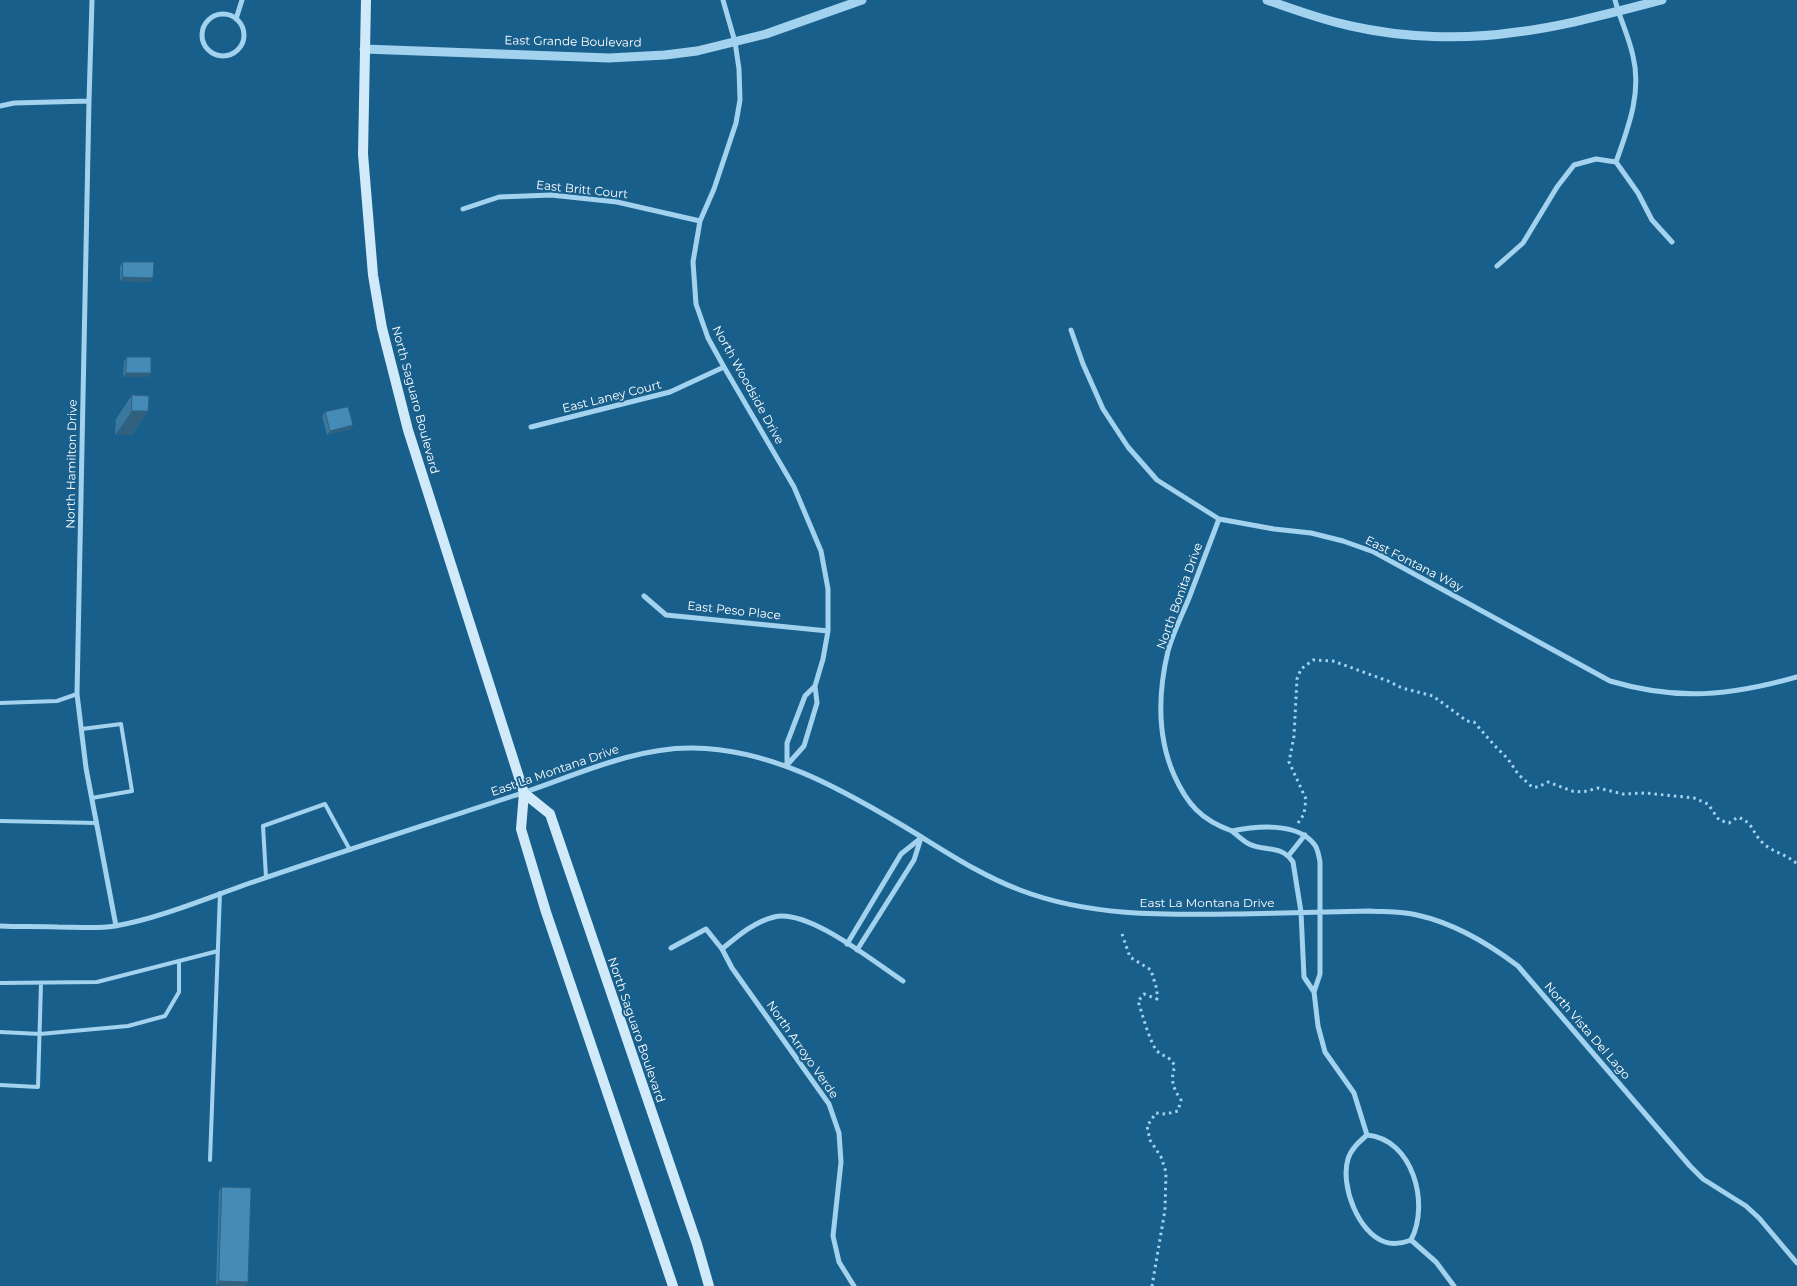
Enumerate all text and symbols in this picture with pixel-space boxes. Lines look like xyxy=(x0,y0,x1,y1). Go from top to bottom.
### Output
street label: East Grande Boulevard xyxy=(504,34,642,50)
street label: East Britt Court xyxy=(535,178,629,202)
street label: North Woodside Drive xyxy=(709,323,787,447)
street label: North Saguaro Boulevard xyxy=(388,324,442,476)
street label: East Laney Court xyxy=(561,378,663,416)
street label: North Hamilton Drive xyxy=(64,399,80,529)
street label: East Fontana Way xyxy=(1363,533,1465,595)
street label: North Bonita Drive xyxy=(1154,541,1206,651)
street label: East Peso Place xyxy=(687,599,781,623)
street label: East La Montana Drive xyxy=(489,742,621,800)
street label: East La Montana Drive xyxy=(1140,896,1274,910)
street label: North Saguaro Boulevard xyxy=(604,955,668,1105)
street label: North Vista Del Lago xyxy=(1541,980,1633,1082)
street label: North Arroyo Verde xyxy=(763,998,841,1102)

